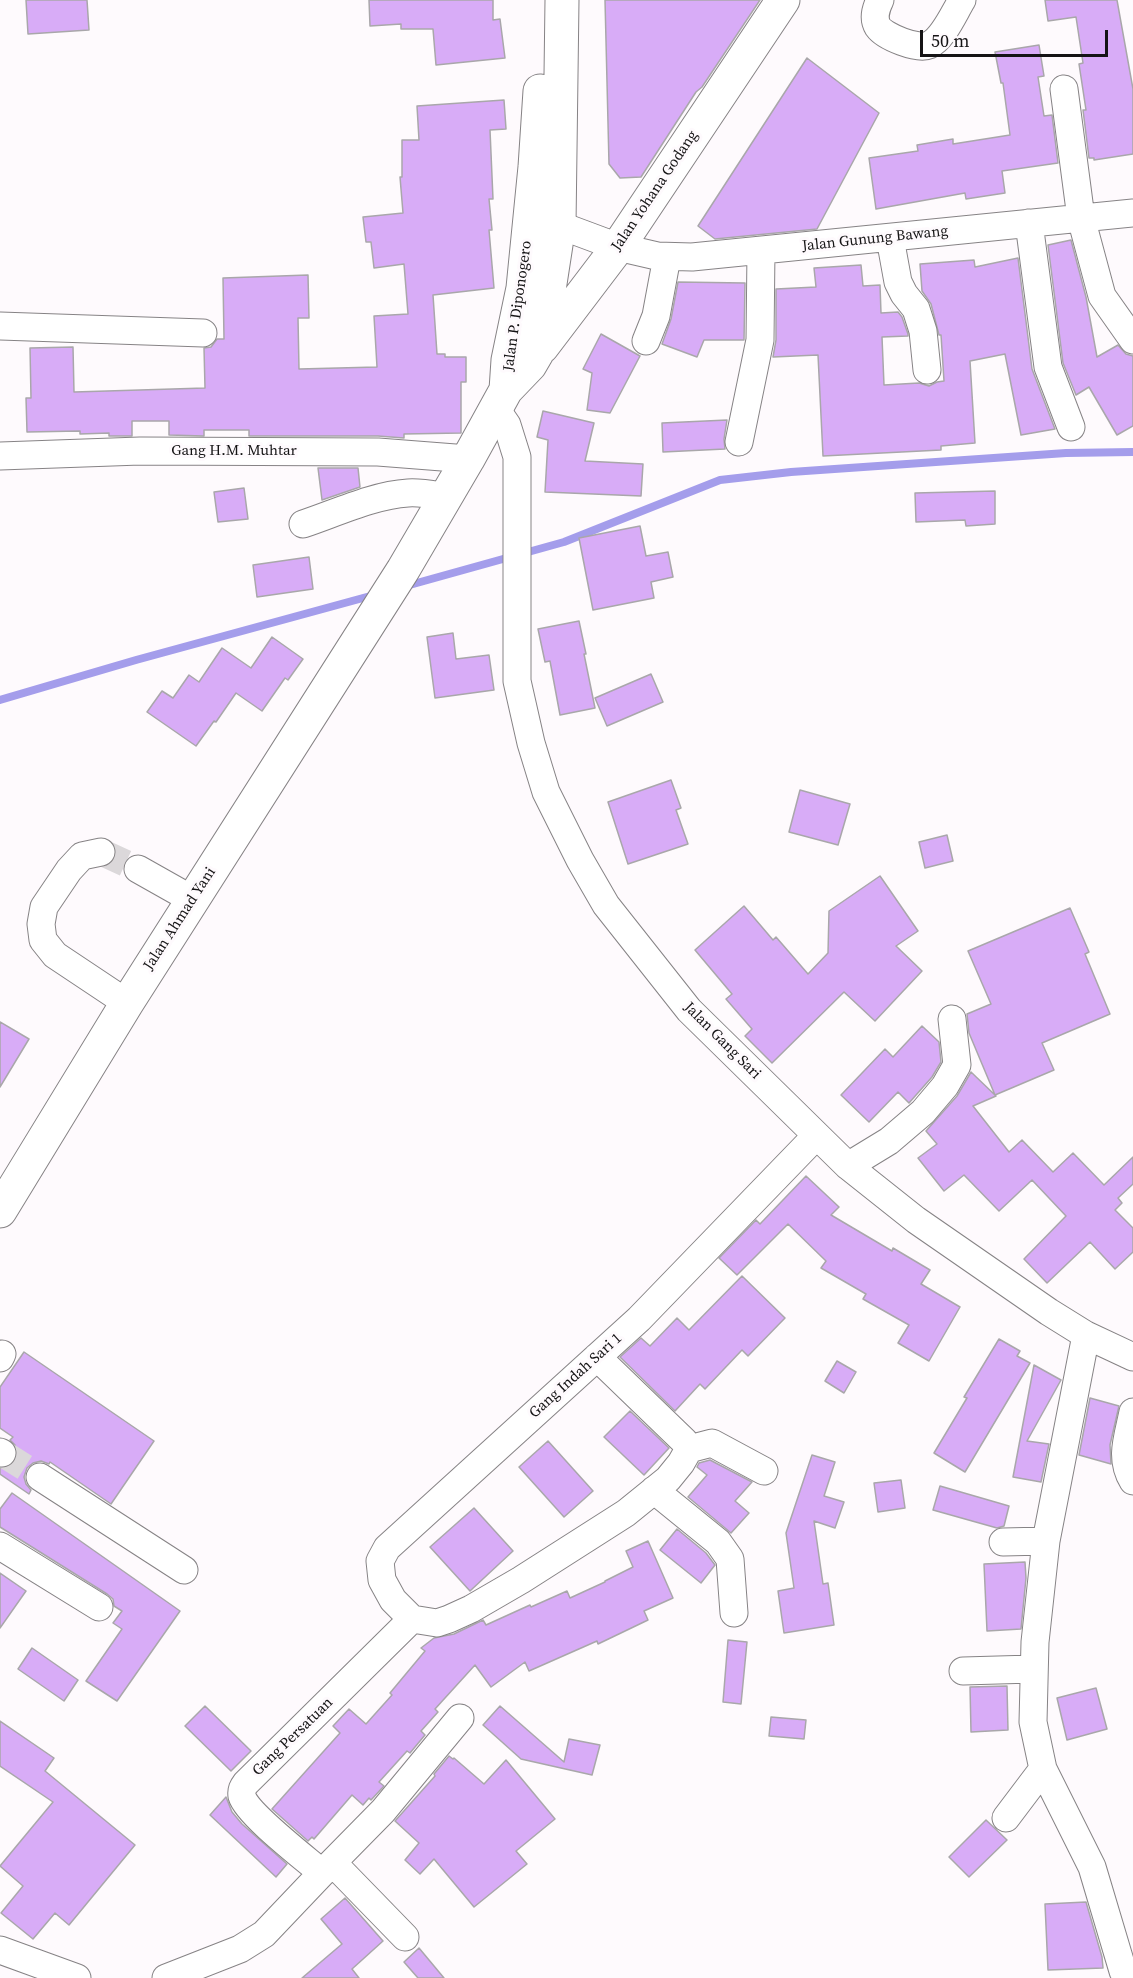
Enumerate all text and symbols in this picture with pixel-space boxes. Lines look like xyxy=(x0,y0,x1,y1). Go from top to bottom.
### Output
scale bar xyxy=(923,18,1110,56)
text: 50 m xyxy=(931,28,969,53)
street label: Jalan Yohana Godang xyxy=(608,127,702,255)
street label: Jalan Gunung Bawang xyxy=(801,222,949,256)
street label: Jalan P. Diponogero xyxy=(500,240,536,372)
street label: Gang H.M. Muhtar xyxy=(171,442,297,460)
street label: Jalan Ahmad Yani xyxy=(140,864,220,974)
street label: Jalan Gang Sari xyxy=(680,999,764,1083)
street label: Gang Indah Sari 1 xyxy=(526,1330,626,1422)
street label: Gang Persatuan xyxy=(249,1694,337,1780)

